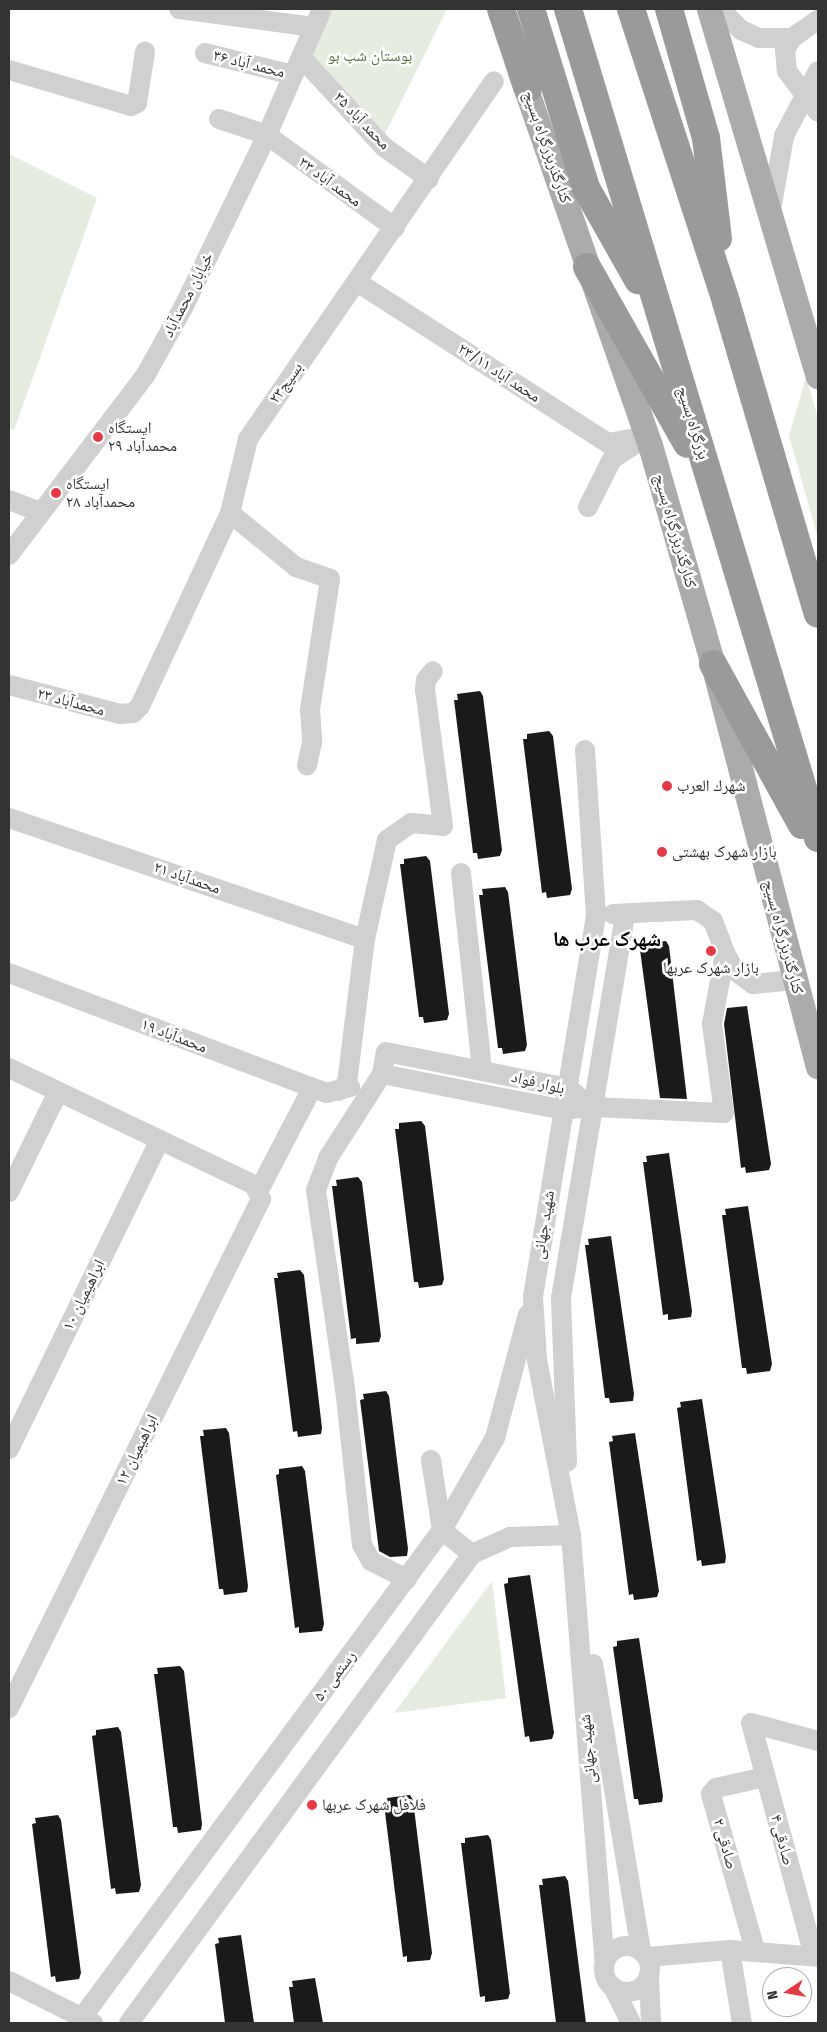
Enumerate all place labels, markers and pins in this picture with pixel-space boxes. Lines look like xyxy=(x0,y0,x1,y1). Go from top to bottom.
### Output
place label: ایستگاه محمدآباد ۲۹ xyxy=(108,418,177,456)
marker: ایستگاه محمدآباد ۲۹ xyxy=(92,431,104,443)
place label: ایستگاه محمدآباد ۲۸ xyxy=(66,474,135,512)
marker: ایستگاه محمدآباد ۲۸ xyxy=(50,487,62,499)
place label: شهرك العرب xyxy=(677,776,745,796)
marker: شهرك العرب xyxy=(661,780,673,792)
place label: بازار شهرک بهشتی xyxy=(672,842,777,862)
marker: بازار شهرک بهشتی xyxy=(656,846,668,858)
marker: بازار شهرک عربها xyxy=(705,945,717,957)
place label: بازار شهرک عربها xyxy=(663,958,759,978)
place label: فلافل شهرک عربها xyxy=(322,1795,426,1815)
marker: فلافل شهرک عربها xyxy=(306,1799,318,1811)

